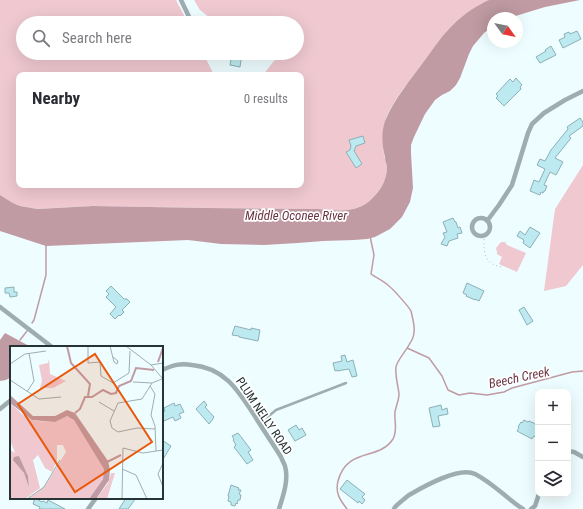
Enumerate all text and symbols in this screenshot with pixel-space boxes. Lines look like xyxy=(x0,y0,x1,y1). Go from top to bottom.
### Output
north arrow xyxy=(487,12,523,48)
search box xyxy=(16,16,304,60)
icon: search xyxy=(30,27,52,49)
text: Search here xyxy=(62,29,132,47)
text: Nearby xyxy=(32,88,80,108)
text: 0 results xyxy=(244,91,288,106)
water label: Middle Oconee River xyxy=(245,208,348,223)
inset map xyxy=(10,346,163,499)
water label: Beech Creek xyxy=(487,364,551,391)
street label: PLUM NELLY ROAD xyxy=(233,375,295,457)
map controls xyxy=(535,389,571,497)
button: + xyxy=(535,389,571,425)
button: − xyxy=(535,425,571,461)
button: layers xyxy=(535,461,571,497)

